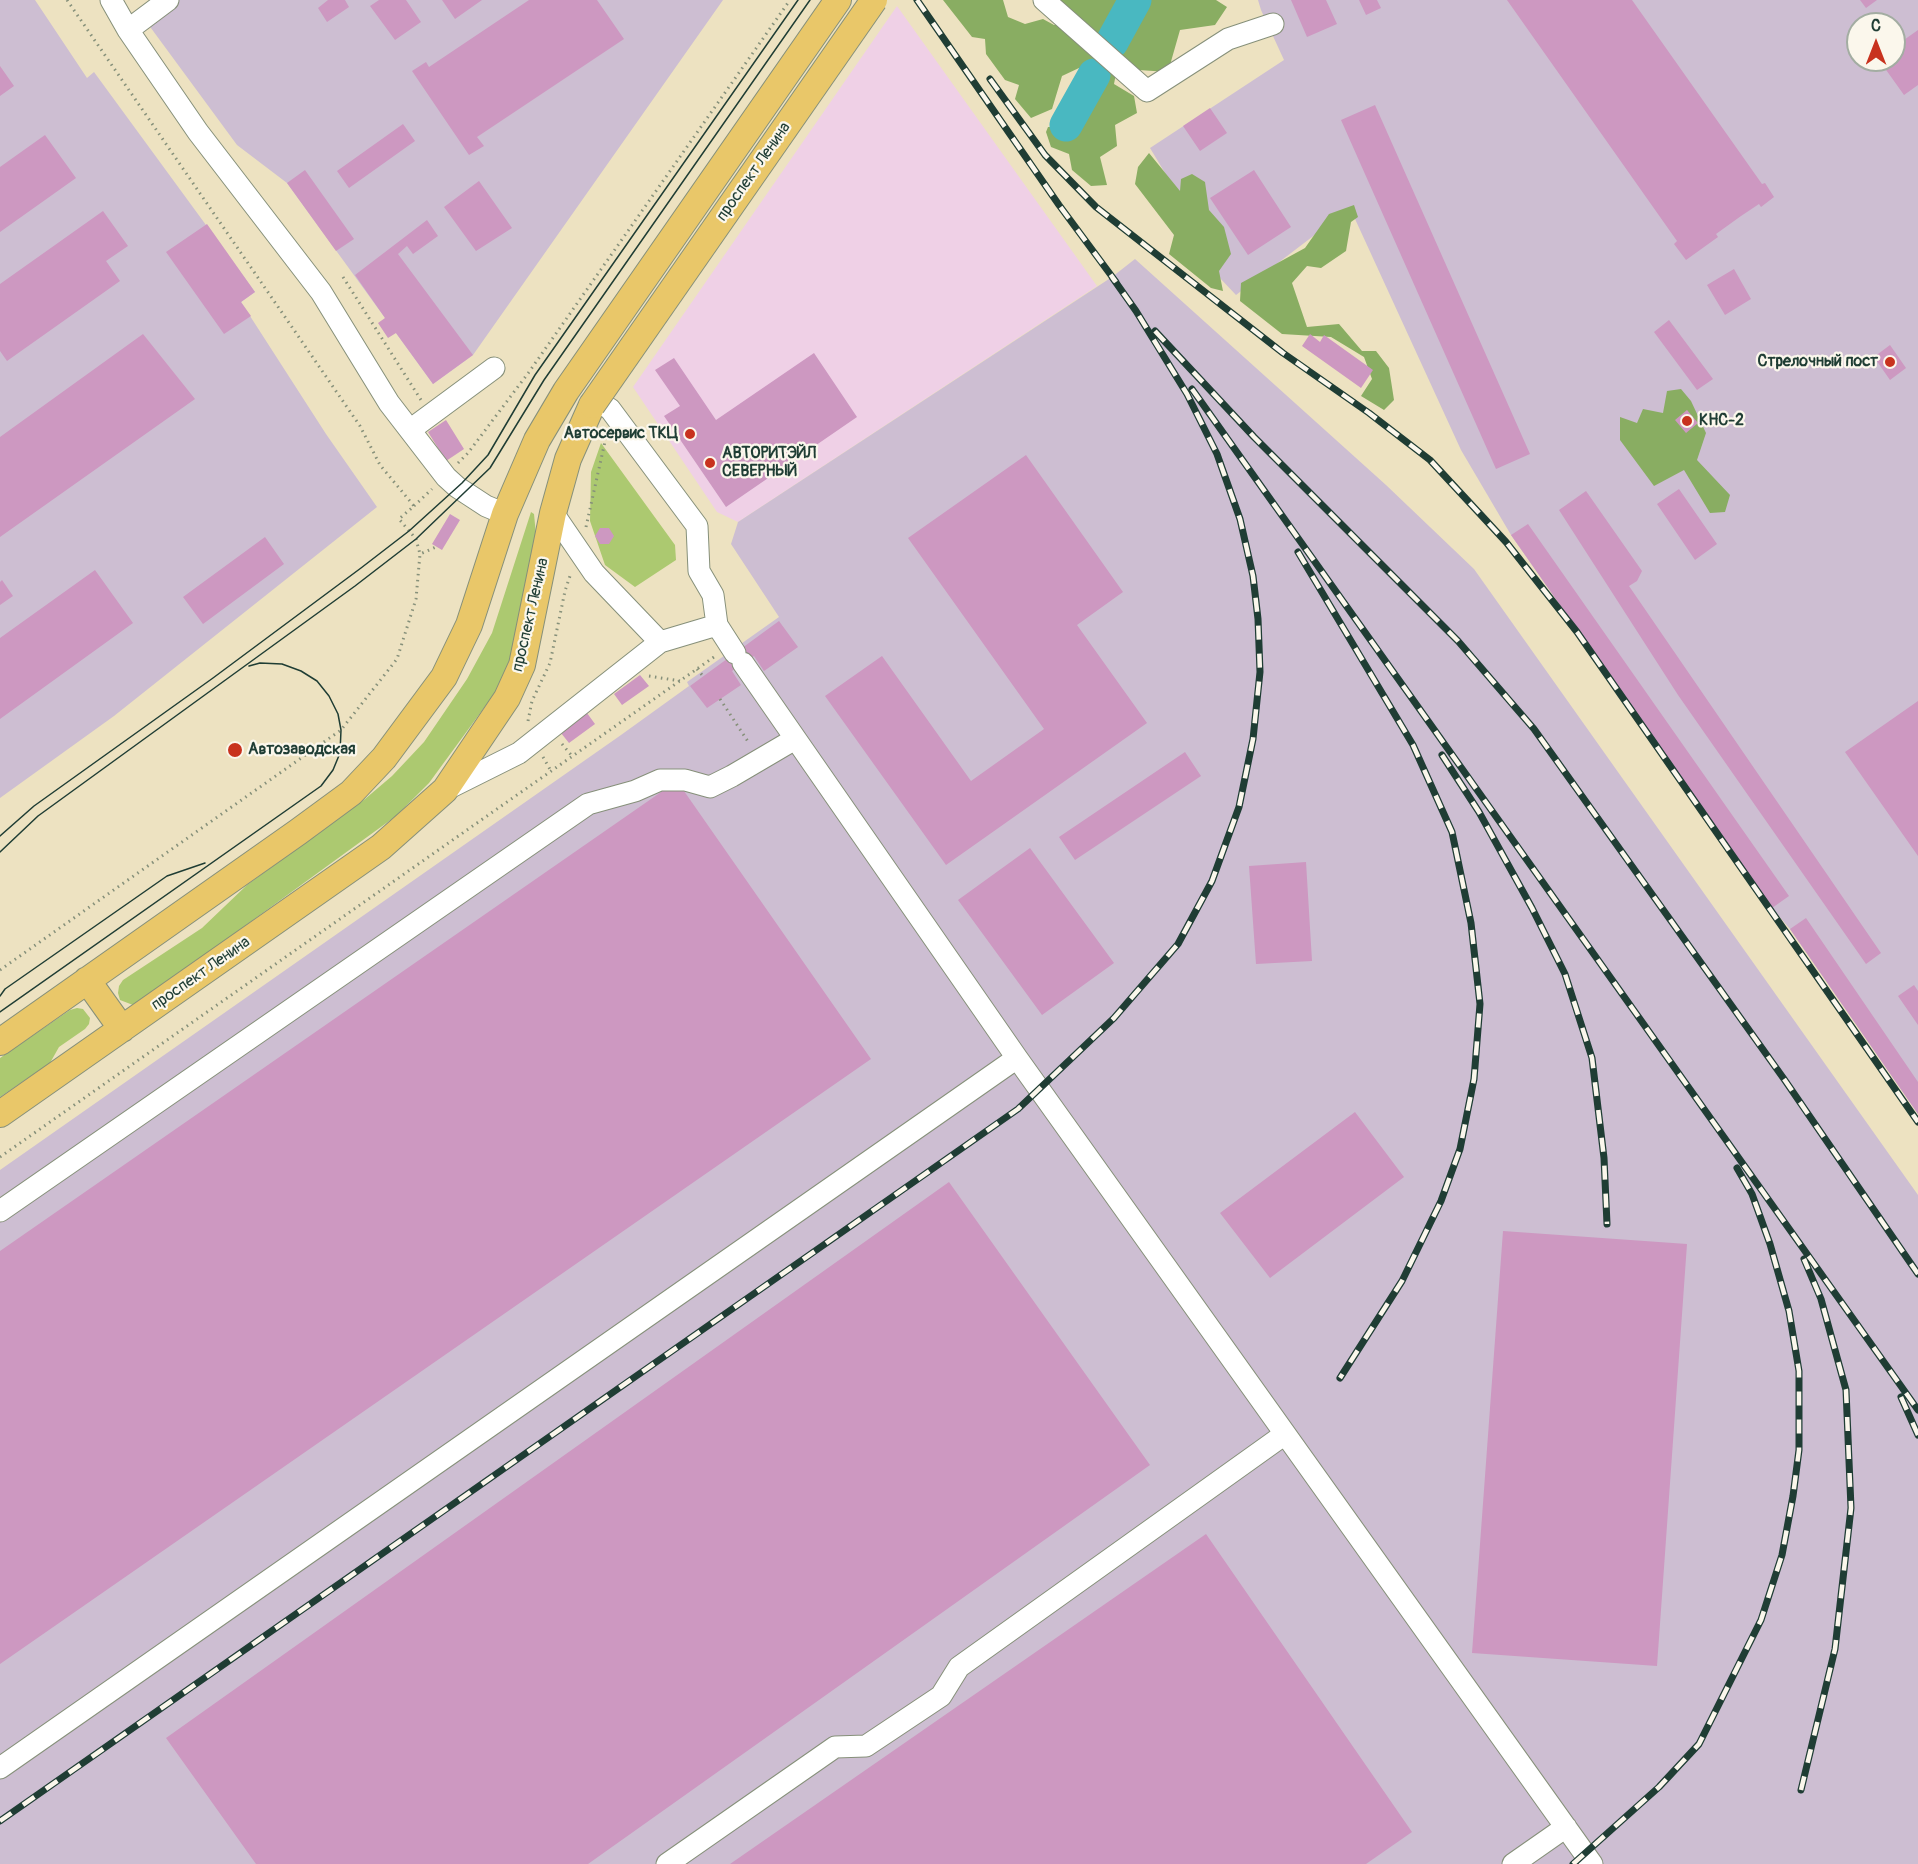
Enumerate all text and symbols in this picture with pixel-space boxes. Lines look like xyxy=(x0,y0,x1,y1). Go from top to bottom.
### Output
north arrow xyxy=(1846,12,1906,72)
text: С xyxy=(1871,16,1881,36)
street label: проспект Ленина xyxy=(713,119,795,225)
place label: Стрелочный пост xyxy=(1758,352,1878,372)
marker: Стрелочный пост xyxy=(1883,355,1897,369)
place label: КНС-2 xyxy=(1699,411,1744,431)
marker: КНС-2 xyxy=(1680,414,1694,428)
place label: Автосервис ТКЦ xyxy=(564,424,678,444)
marker: Автосервис ТКЦ xyxy=(683,427,697,441)
place label: АВТОРИТЭЙЛ СЕВЕРНЫЙ xyxy=(722,444,816,482)
marker: АВТОРИТЭЙЛ СЕВЕРНЫЙ xyxy=(703,456,717,470)
street label: проспект Ленина xyxy=(509,556,553,674)
place label: Автозаводская xyxy=(248,740,355,760)
marker: Автозаводская xyxy=(226,741,244,759)
street label: проспект Ленина xyxy=(148,933,254,1015)

